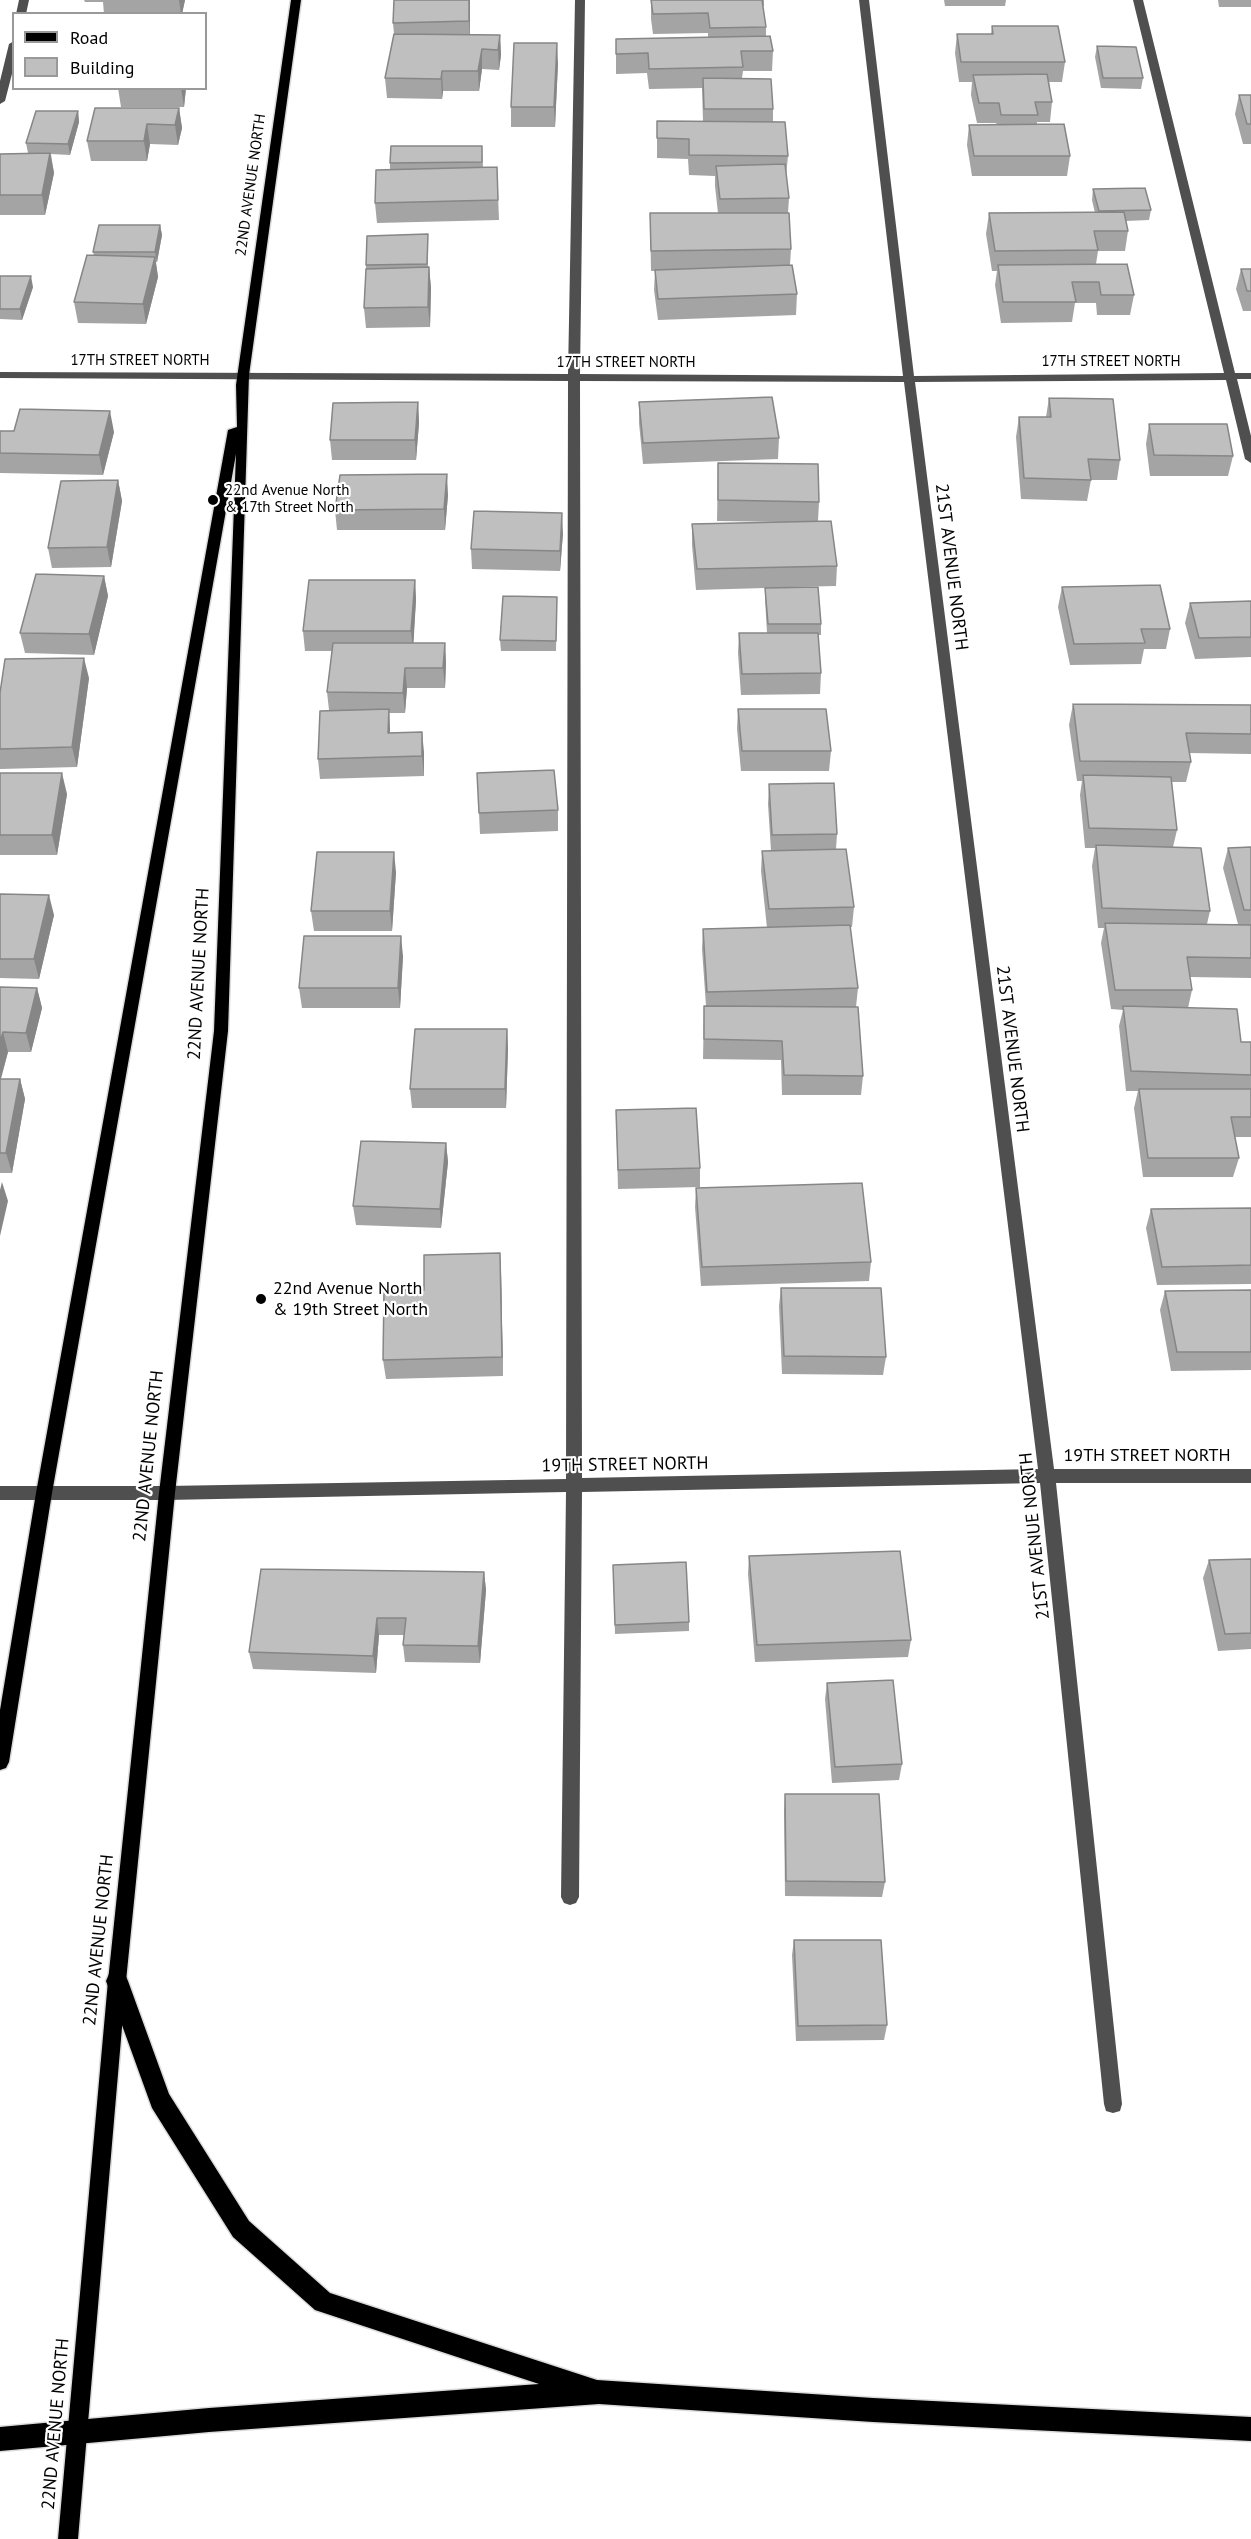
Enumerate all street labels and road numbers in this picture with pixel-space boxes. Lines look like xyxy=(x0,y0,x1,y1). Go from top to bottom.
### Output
street label: 22ND AVENUE NORTH xyxy=(232,113,270,257)
street label: 17TH STREET NORTH xyxy=(70,352,210,370)
street label: 17TH STREET NORTH xyxy=(1041,353,1181,371)
street label: 17TH STREET NORTH xyxy=(556,354,696,372)
street label: 21ST AVENUE NORTH xyxy=(930,482,972,652)
street label: 22ND AVENUE NORTH xyxy=(184,887,214,1061)
street label: 21ST AVENUE NORTH xyxy=(991,964,1033,1134)
street label: 22ND AVENUE NORTH xyxy=(129,1369,169,1543)
street label: 19TH STREET NORTH xyxy=(1064,1445,1230,1467)
street label: 21ST AVENUE NORTH xyxy=(1015,1451,1055,1621)
street label: 19TH STREET NORTH xyxy=(541,1453,709,1477)
street label: 22ND AVENUE NORTH xyxy=(79,1853,119,2027)
street label: 22ND AVENUE NORTH xyxy=(38,2337,74,2511)

